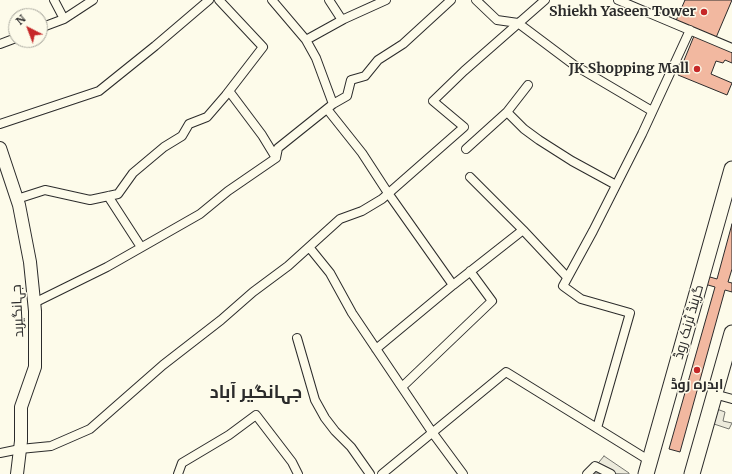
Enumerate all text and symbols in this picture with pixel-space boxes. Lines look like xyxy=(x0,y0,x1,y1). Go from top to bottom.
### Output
place label: Shiekh Yaseen Tower xyxy=(549,4,696,20)
marker: Shiekh Yaseen Tower xyxy=(699,7,709,17)
north arrow xyxy=(8,8,48,48)
text: N xyxy=(13,12,29,28)
place label: JK Shopping Mall xyxy=(569,61,689,77)
marker: JK Shopping Mall xyxy=(692,64,702,74)
street label: گرینڈ ٹرنک روڈ xyxy=(670,283,708,361)
street label: جہانگیربد xyxy=(8,284,28,338)
marker: ابدرہ روڈ xyxy=(692,365,702,375)
place label: ابدرہ روڈ xyxy=(671,377,723,393)
district label: جہانگیر آباد xyxy=(210,382,302,404)

